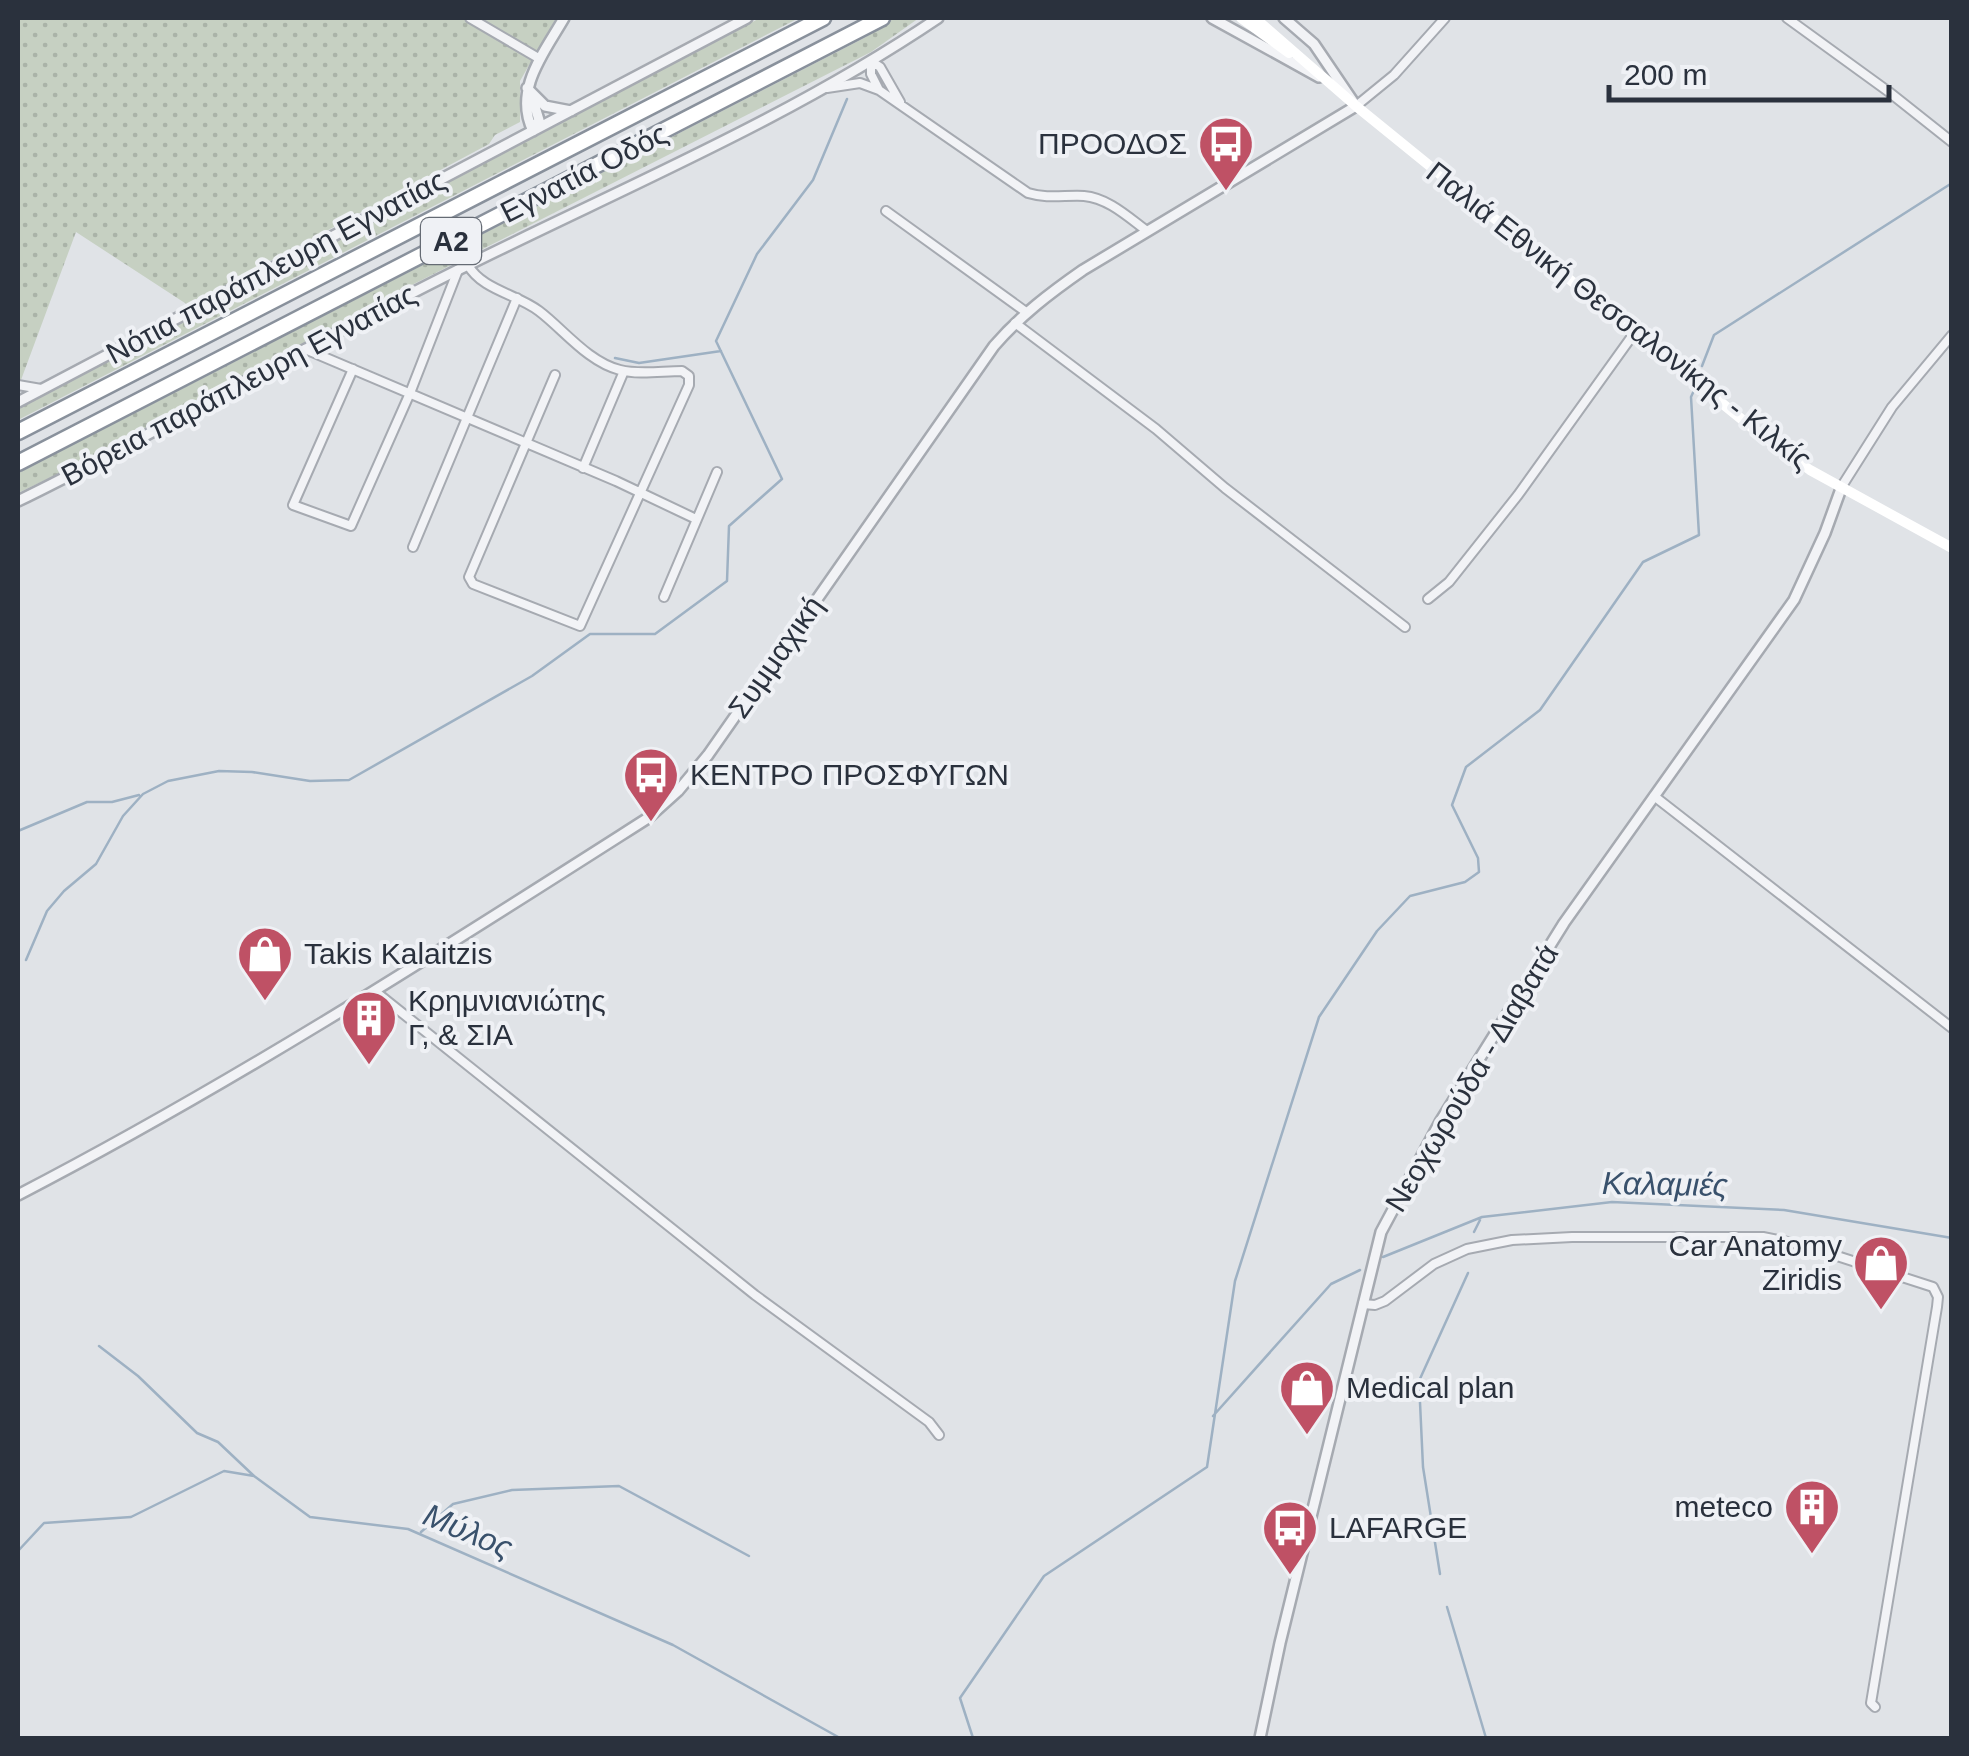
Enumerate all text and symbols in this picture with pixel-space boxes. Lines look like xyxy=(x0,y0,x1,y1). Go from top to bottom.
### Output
scale bar xyxy=(1609,40,1889,102)
text: 200 m xyxy=(1624,58,1707,91)
bus stop icon: ΠΡΟΟΔΟΣ xyxy=(1196,114,1256,193)
street label: Εγνατία Οδός xyxy=(495,116,673,229)
place label: ΠΡΟΟΔΟΣ xyxy=(1038,127,1187,160)
street label: Παλιά Εθνική Θεσσαλονίκης - Κιλκίς xyxy=(1420,155,1818,476)
street label: Νότια παράπλευρη Εγνατίας xyxy=(101,163,451,370)
road number: Α2 xyxy=(421,218,481,264)
street label: Βόρεια παράπλευρη Εγνατίας xyxy=(56,277,422,492)
street label: Συμμαχική xyxy=(722,590,830,724)
bus stop icon: ΚΕΝΤΡΟ ΠΡΟΣΦΥΓΩΝ xyxy=(621,745,681,824)
place label: ΚΕΝΤΡΟ ΠΡΟΣΦΥΓΩΝ xyxy=(690,758,1009,791)
shop icon: Takis Kalaitzis xyxy=(235,924,295,1003)
place label: Takis Kalaitzis xyxy=(304,937,492,970)
street label: Νεοχωρούδα - Διαβατά xyxy=(1379,938,1564,1217)
place label: Κρημνιανιώτης Γ, & ΣΙΑ xyxy=(408,984,606,1051)
building icon: Κρημνιανιώτης Γ, & ΣΙΑ xyxy=(339,988,399,1067)
water label: Καλαμιές xyxy=(1602,1165,1729,1203)
place label: Car Anatomy Ziridis xyxy=(1669,1229,1842,1296)
shop icon: Car Anatomy Ziridis xyxy=(1851,1233,1911,1312)
shop icon: Medical plan xyxy=(1277,1358,1337,1437)
place label: Medical plan xyxy=(1346,1371,1514,1404)
building icon: meteco xyxy=(1782,1477,1842,1556)
place label: meteco xyxy=(1675,1490,1773,1523)
water label: Μύλος xyxy=(418,1496,518,1566)
bus stop icon: LAFARGE xyxy=(1260,1498,1320,1577)
place label: LAFARGE xyxy=(1329,1511,1467,1544)

